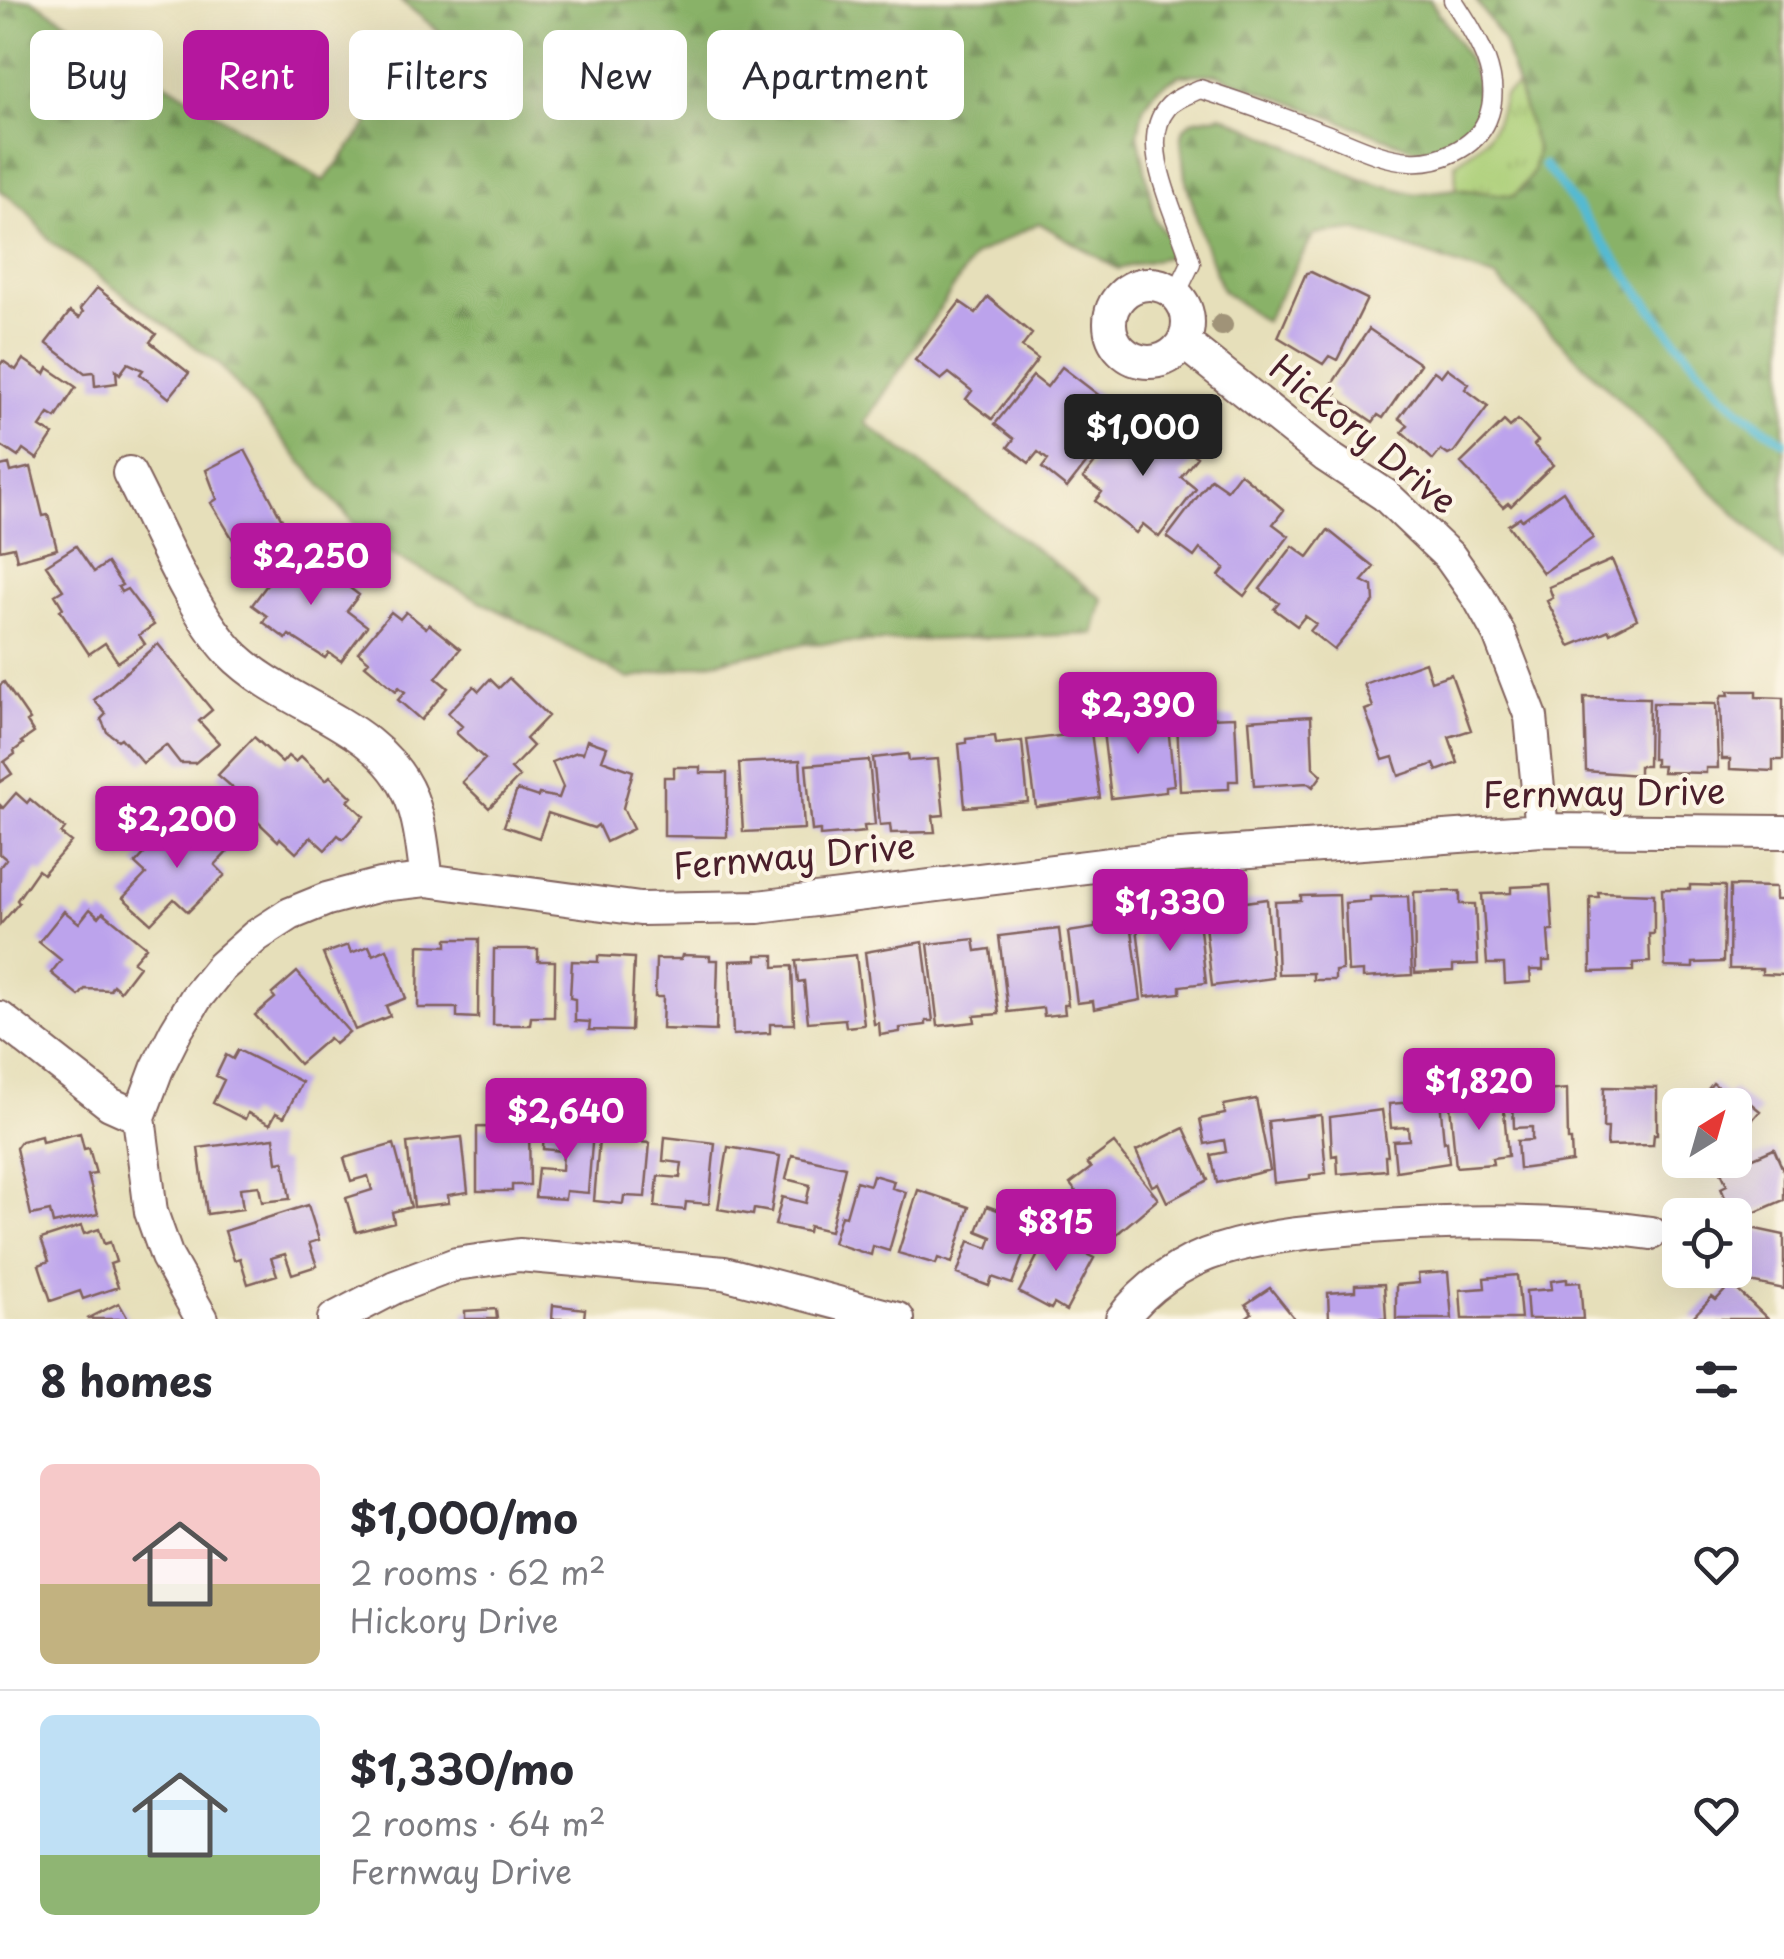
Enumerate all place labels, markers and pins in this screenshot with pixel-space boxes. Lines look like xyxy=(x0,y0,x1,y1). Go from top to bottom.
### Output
pin: $1,000 xyxy=(1062,394,1224,479)
pin: $2,250 xyxy=(230,523,392,608)
pin: $2,390 xyxy=(1057,672,1219,757)
pin: $2,200 xyxy=(96,786,258,871)
pin: $1,330 xyxy=(1089,869,1251,954)
pin: $1,820 xyxy=(1398,1048,1560,1133)
pin: $2,640 xyxy=(485,1078,647,1163)
pin: $815 xyxy=(997,1189,1115,1274)

